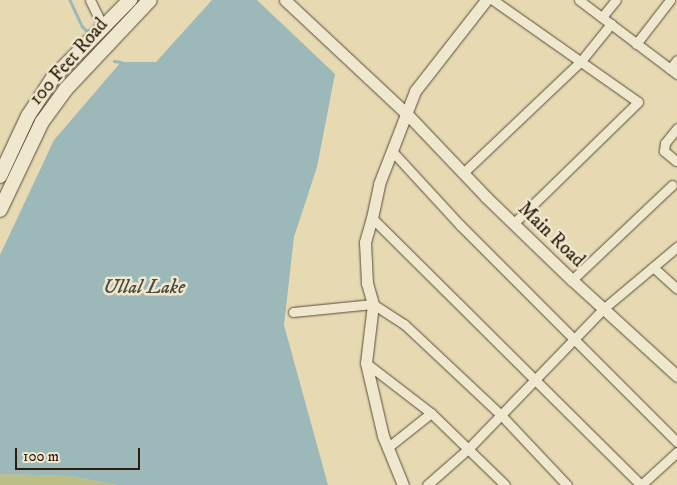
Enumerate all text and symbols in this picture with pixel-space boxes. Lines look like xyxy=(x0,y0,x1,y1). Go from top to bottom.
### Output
street label: 100 Feet Road xyxy=(25,14,113,110)
street label: Main Road xyxy=(513,198,589,272)
water label: Ullal Lake xyxy=(103,275,185,299)
scale bar xyxy=(18,438,142,470)
text: 100 m xyxy=(23,447,59,466)

